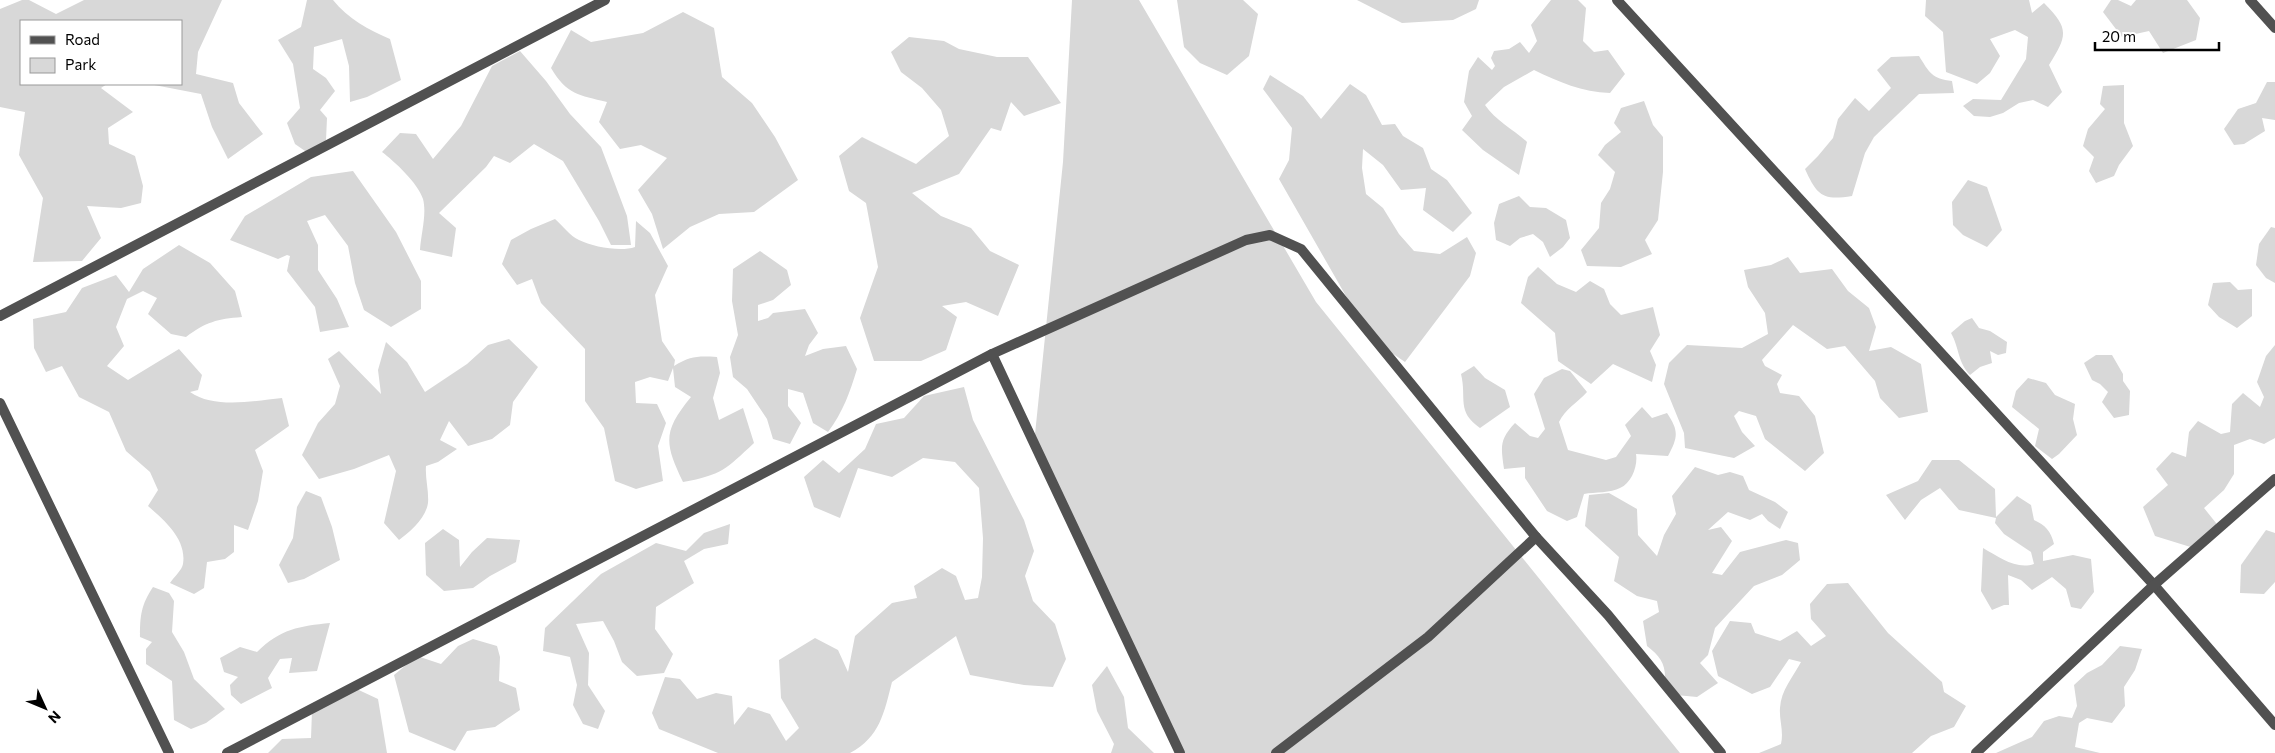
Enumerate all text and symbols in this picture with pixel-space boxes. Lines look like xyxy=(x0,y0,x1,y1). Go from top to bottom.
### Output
legend xyxy=(20,20,182,85)
scale bar xyxy=(2095,20,2219,52)
text: 20 m xyxy=(2102,27,2136,45)
text: Road xyxy=(65,30,100,48)
text: Park xyxy=(65,55,96,73)
north arrow xyxy=(20,683,70,733)
text: N xyxy=(45,708,64,727)

